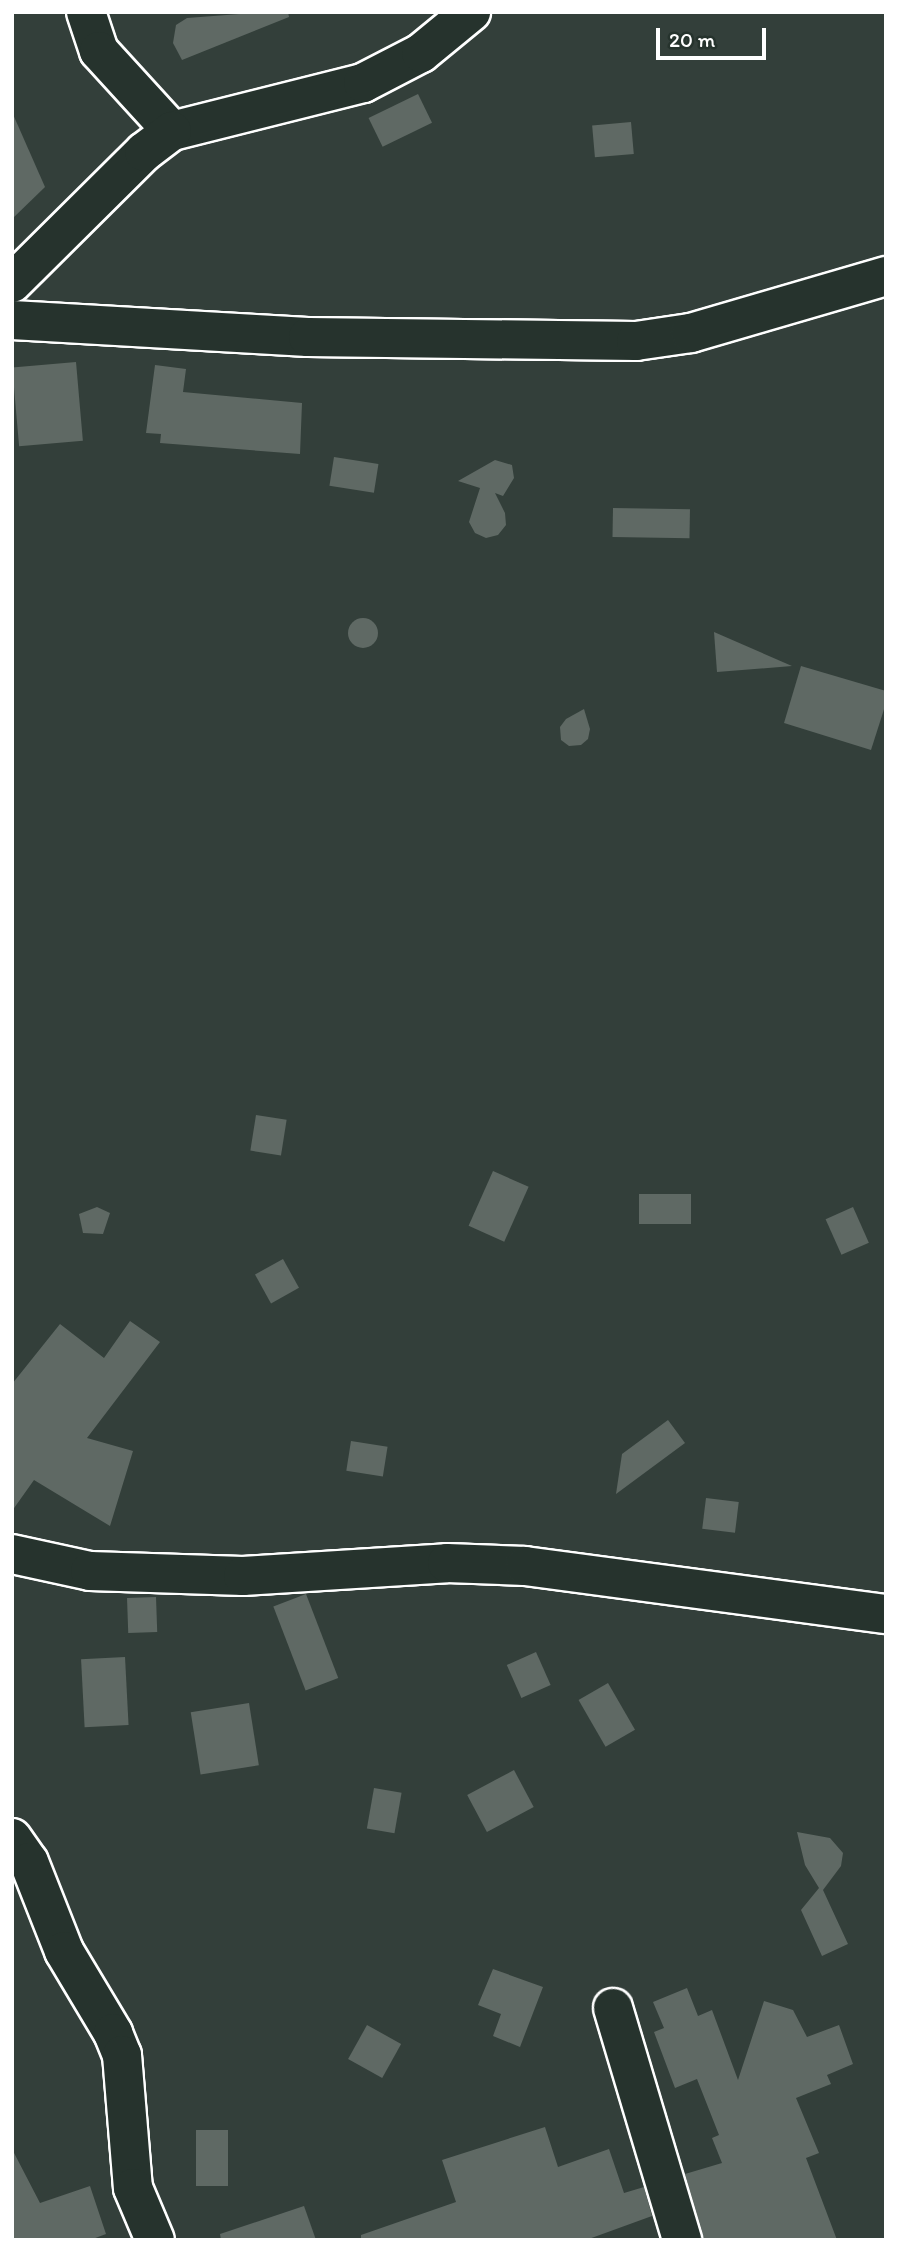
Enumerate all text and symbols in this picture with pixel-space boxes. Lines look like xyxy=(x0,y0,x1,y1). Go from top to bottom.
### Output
scale bar xyxy=(660,14,770,58)
text: 20 m xyxy=(669,27,715,52)

